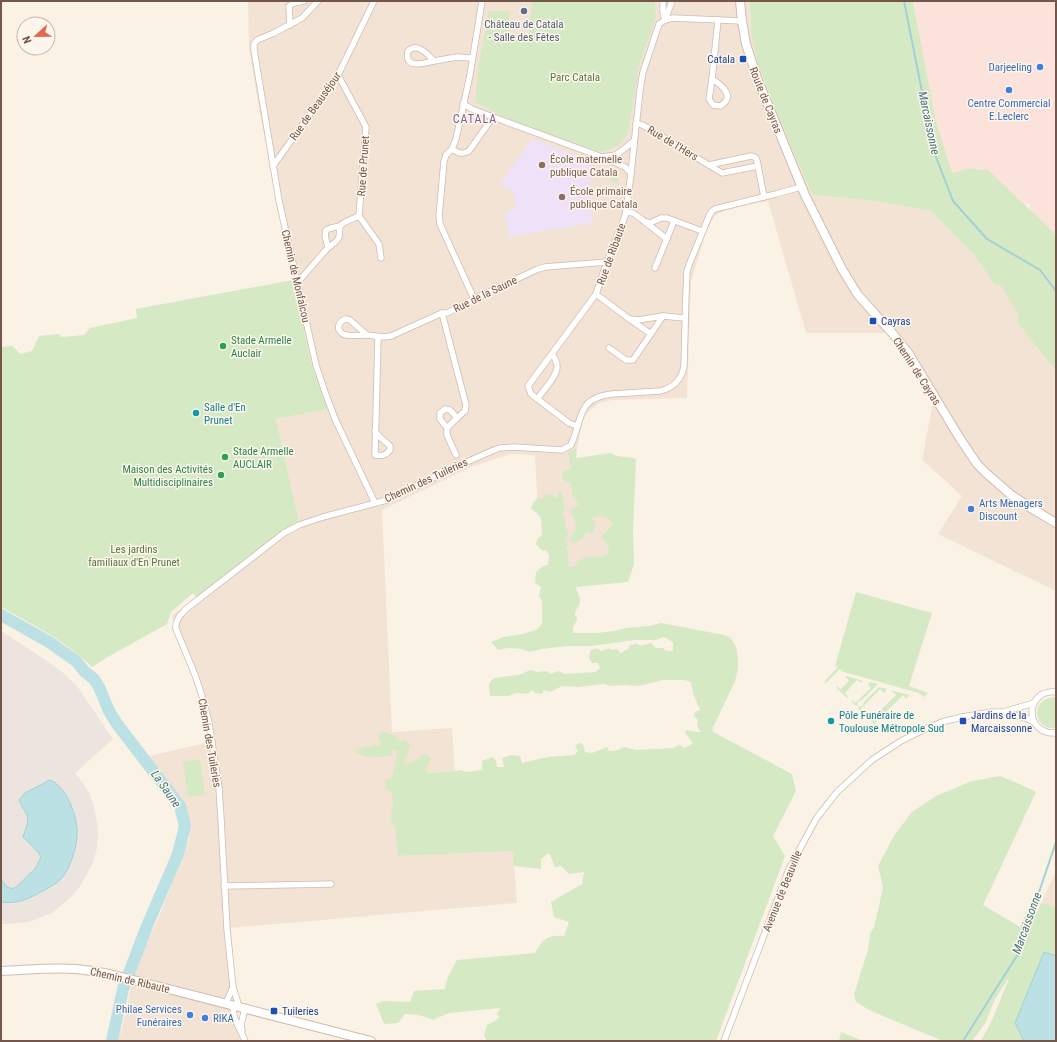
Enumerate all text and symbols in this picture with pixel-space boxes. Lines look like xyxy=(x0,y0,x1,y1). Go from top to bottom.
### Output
marker: Château de Catala - Salle des Fêtes xyxy=(519,6,529,16)
north arrow xyxy=(16,16,56,56)
place label: Château de Catala - Salle des Fêtes xyxy=(484,18,564,44)
text: N xyxy=(20,34,34,45)
place label: Catala xyxy=(707,53,735,66)
marker: Catala xyxy=(738,54,748,64)
place label: Darjeeling xyxy=(989,61,1032,74)
marker: Darjeeling xyxy=(1035,62,1045,72)
street label: Route de Cayras xyxy=(746,65,785,135)
street label: Rue de Beauséjour xyxy=(287,69,344,143)
park label: Parc Catala xyxy=(550,71,600,84)
marker: Centre Commercial E.Leclerc xyxy=(1004,85,1014,95)
water label: Marcaissonne xyxy=(915,90,943,157)
place label: Centre Commercial E.Leclerc xyxy=(967,97,1051,123)
district label: CATALA xyxy=(453,112,497,126)
street label: Rue de l'Hers xyxy=(645,123,700,164)
street label: Rue de Prunet xyxy=(355,135,372,197)
place label: École maternelle publique Catala xyxy=(550,153,622,179)
marker: École maternelle publique Catala xyxy=(537,160,547,170)
place label: École primaire publique Catala xyxy=(570,185,638,211)
marker: École primaire publique Catala xyxy=(557,192,567,202)
street label: Rue de Ribaute xyxy=(594,222,629,287)
street label: Chemin de Monfalcou xyxy=(279,228,313,324)
street label: Rue de la Saune xyxy=(451,273,519,315)
place label: Cayras xyxy=(881,315,910,328)
marker: Cayras xyxy=(868,316,878,326)
place label: Stade Armelle Auclair xyxy=(231,334,292,360)
street label: Chemin de Cayras xyxy=(890,335,943,407)
marker: Stade Armelle Auclair xyxy=(218,341,228,351)
place label: Salle d'En Prunet xyxy=(204,401,246,427)
marker: Salle d'En Prunet xyxy=(191,408,201,418)
place label: Stade Armelle AUCLAIR xyxy=(233,445,294,471)
marker: Stade Armelle AUCLAIR xyxy=(220,452,230,462)
street label: Chemin des Tuileries xyxy=(383,456,470,505)
place label: Maison des Activités Multidisciplinaires xyxy=(122,463,213,489)
marker: Maison des Activités Multidisciplinaires xyxy=(216,470,226,480)
place label: Arts Menagers Discount xyxy=(979,497,1043,523)
marker: Arts Menagers Discount xyxy=(966,504,976,514)
park label: Les jardins familiaux d'En Prunet xyxy=(88,543,180,569)
street label: Chemin des Tuileries xyxy=(195,698,224,789)
place label: Pôle Funéraire de Toulouse Métropole Sud xyxy=(839,709,944,735)
place label: Jardins de la Marcaissonne xyxy=(971,709,1032,735)
marker: Pôle Funéraire de Toulouse Métropole Sud xyxy=(826,716,836,726)
marker: Jardins de la Marcaissonne xyxy=(958,716,968,726)
water label: La Saune xyxy=(148,768,184,811)
street label: Avenue de Beauville xyxy=(760,849,805,934)
water label: Marcaissonne xyxy=(1009,890,1045,956)
street label: Chemin de Ribaute xyxy=(89,965,171,996)
place label: Philae Services Funéraires xyxy=(116,1003,182,1029)
place label: Tuileries xyxy=(282,1005,319,1018)
marker: Tuileries xyxy=(269,1006,279,1016)
marker: Philae Services Funéraires xyxy=(185,1010,195,1020)
place label: RIKA xyxy=(213,1012,235,1025)
marker: RIKA xyxy=(200,1013,210,1023)

